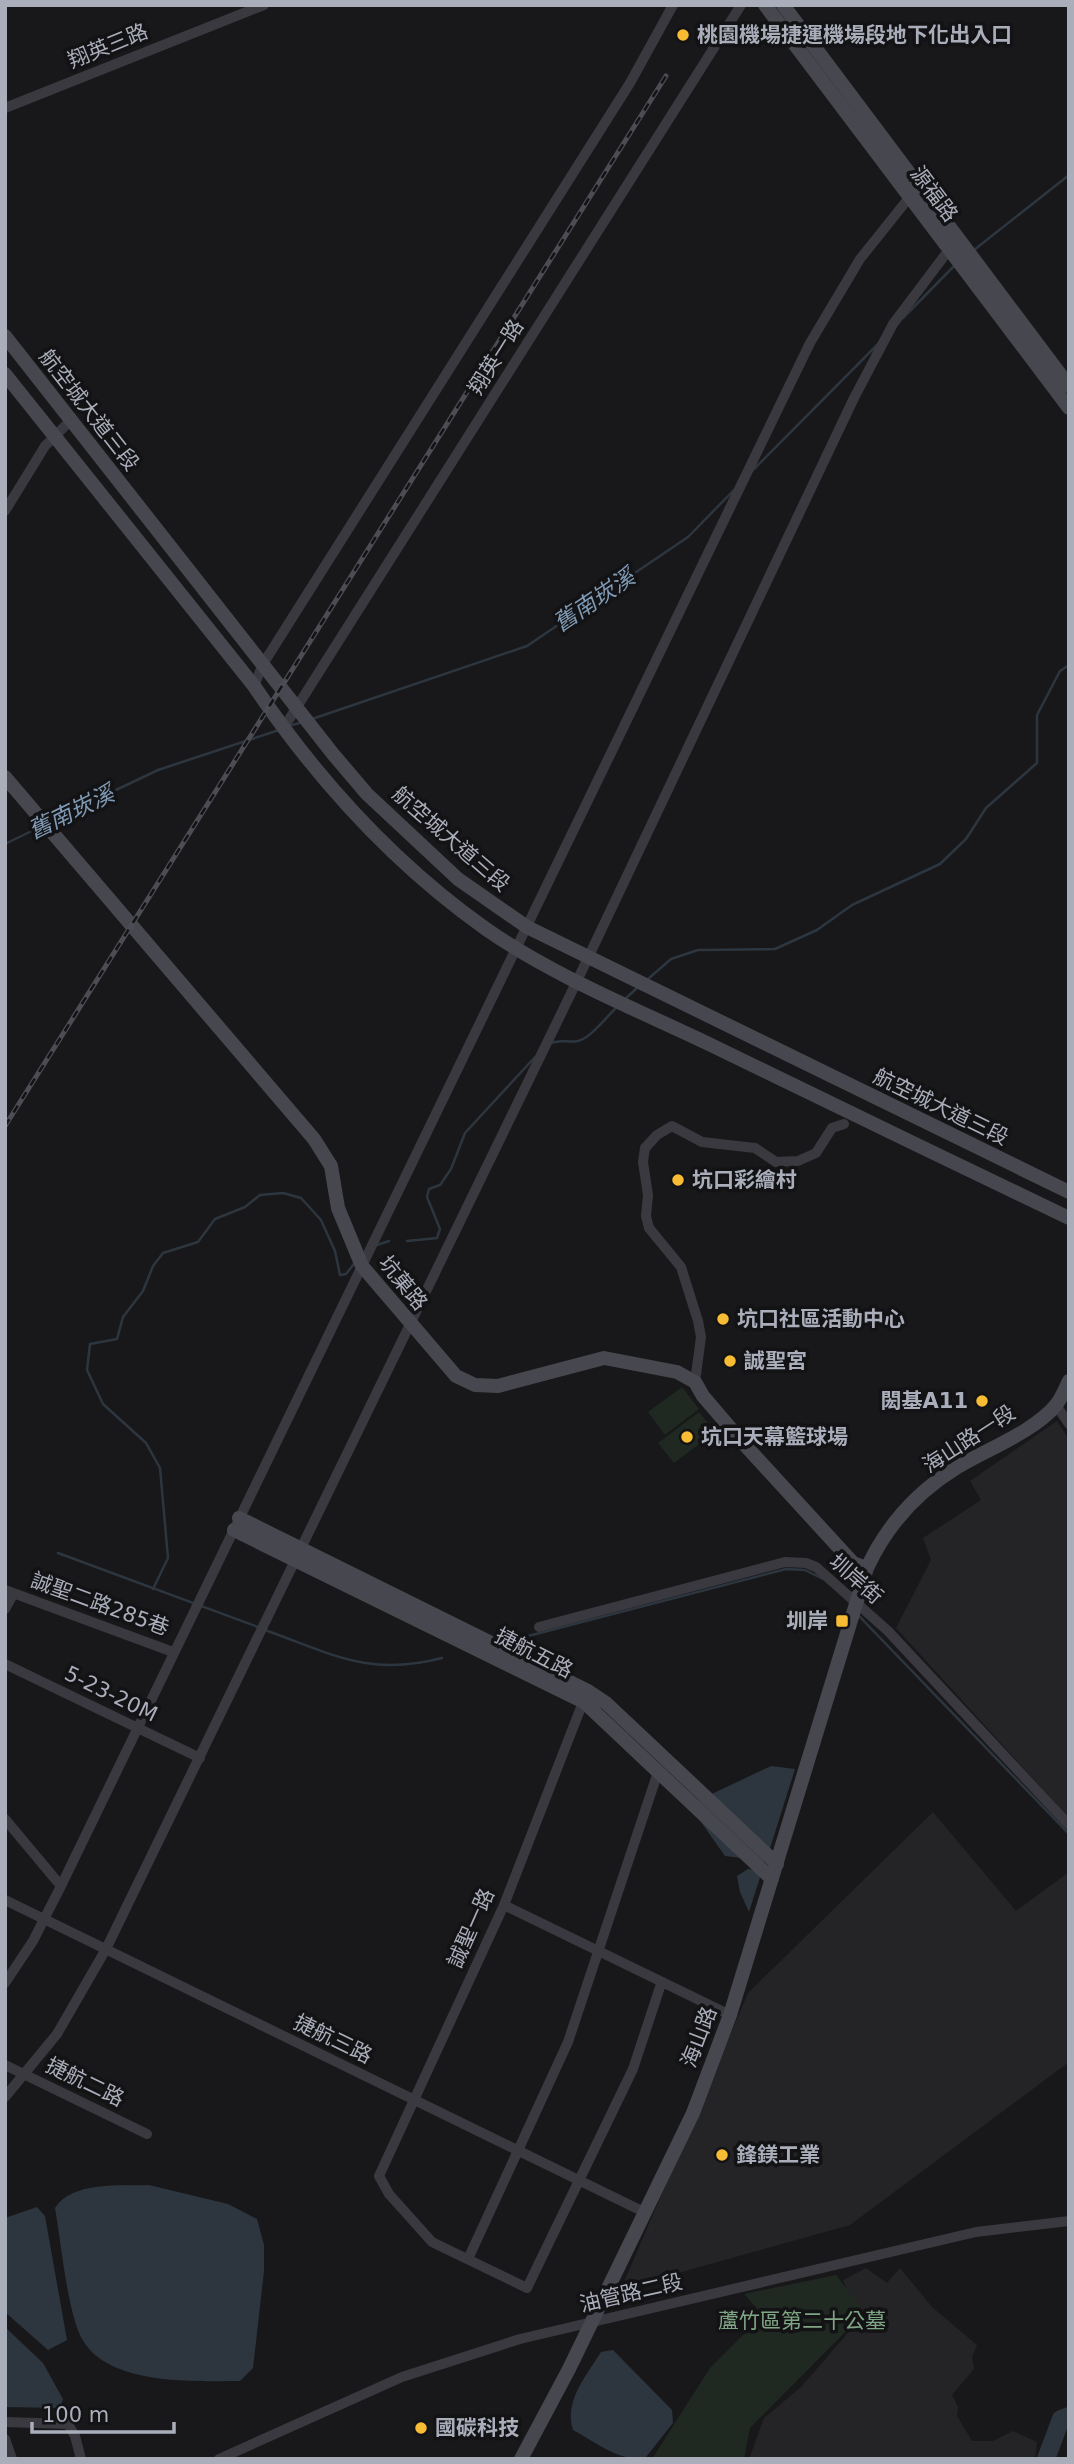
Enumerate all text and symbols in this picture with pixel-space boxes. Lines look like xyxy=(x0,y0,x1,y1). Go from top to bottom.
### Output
street label: 翔英三路 xyxy=(65,19,151,73)
place label: 桃園機場捷運機場段地下化出入口 xyxy=(697,23,1012,47)
marker: 桃園機場捷運機場段地下化出入口 xyxy=(675,27,691,43)
street label: 源福路 xyxy=(905,162,963,226)
street label: 翔英一路 xyxy=(464,315,528,399)
street label: 航空城大道三段 xyxy=(34,345,144,475)
water label: 舊南崁溪 xyxy=(549,562,642,637)
water label: 舊南崁溪 xyxy=(24,779,121,844)
street label: 航空城大道三段 xyxy=(388,782,514,896)
street label: 航空城大道三段 xyxy=(870,1064,1012,1150)
place label: 坑口彩繪村 xyxy=(692,1168,797,1192)
marker: 坑口彩繪村 xyxy=(670,1172,686,1188)
street label: 坑菓路 xyxy=(374,1251,432,1315)
place label: 坑口社區活動中心 xyxy=(737,1307,905,1331)
marker: 坑口社區活動中心 xyxy=(715,1311,731,1327)
place label: 誠聖宮 xyxy=(744,1349,807,1373)
marker: 誠聖宮 xyxy=(722,1353,738,1369)
place label: 閎基A11 xyxy=(881,1389,968,1413)
marker: 閎基A11 xyxy=(974,1393,990,1409)
street label: 海山路一段 xyxy=(918,1400,1020,1478)
place label: 坑口天幕籃球場 xyxy=(701,1425,848,1449)
marker: 坑口天幕籃球場 xyxy=(679,1429,695,1445)
street label: 圳岸街 xyxy=(824,1549,888,1609)
street label: 誠聖二路285巷 xyxy=(28,1568,172,1640)
place label: 圳岸 xyxy=(786,1609,828,1633)
marker: 圳岸 xyxy=(834,1613,850,1629)
street label: 捷航五路 xyxy=(491,1623,577,1683)
street label: 5-23-20M xyxy=(61,1661,161,1727)
street label: 誠聖一路 xyxy=(443,1885,499,1971)
street label: 海山路 xyxy=(677,2003,721,2071)
street label: 捷航三路 xyxy=(290,2010,376,2068)
street label: 捷航二路 xyxy=(42,2053,128,2111)
place label: 鋒鎂工業 xyxy=(736,2143,820,2167)
marker: 鋒鎂工業 xyxy=(714,2147,730,2163)
street label: 油管路二段 xyxy=(577,2269,685,2317)
park label: 蘆竹區第二十公墓 xyxy=(718,2309,886,2333)
scale bar xyxy=(32,2390,173,2434)
text: 100 m xyxy=(42,2403,109,2427)
place label: 國碳科技 xyxy=(435,2416,519,2440)
marker: 國碳科技 xyxy=(413,2420,429,2436)

